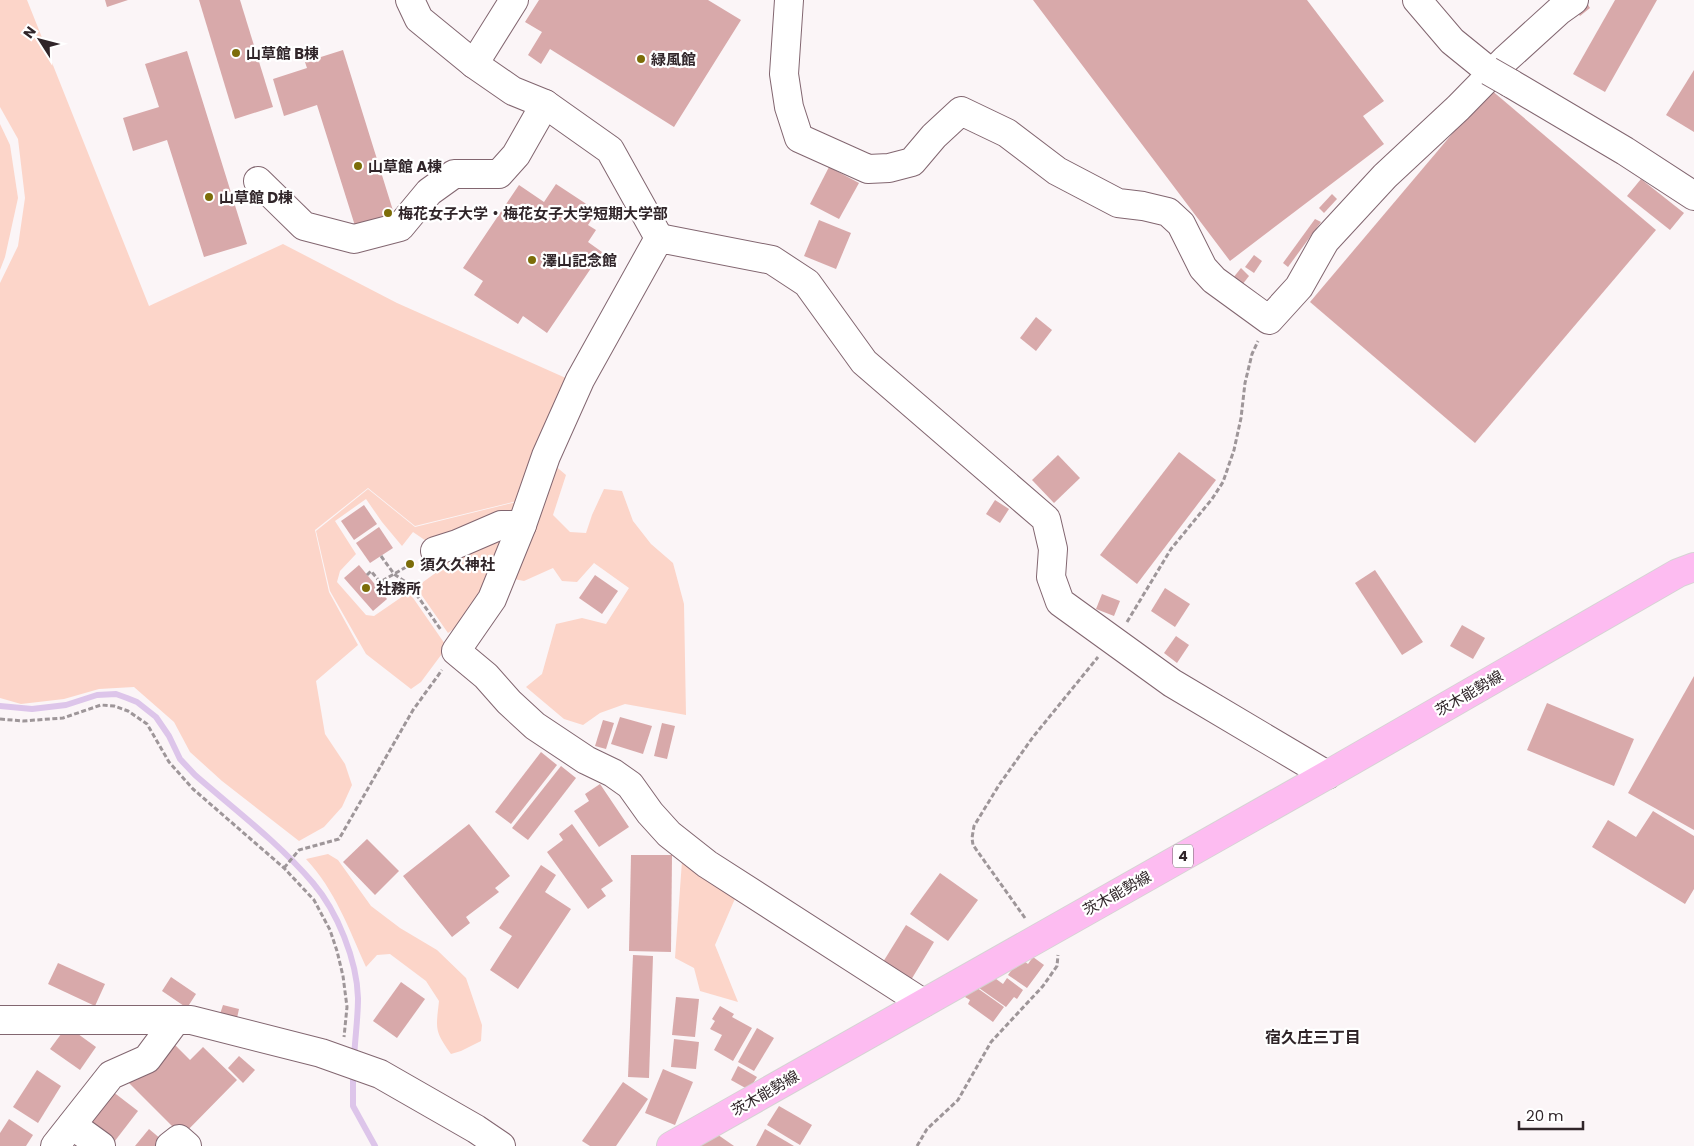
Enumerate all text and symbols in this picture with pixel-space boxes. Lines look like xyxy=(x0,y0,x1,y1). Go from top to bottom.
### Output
north arrow xyxy=(15,15,65,65)
text: N xyxy=(18,22,41,42)
place label: 山草館 B棟 xyxy=(246,43,319,64)
marker: 山草館 B棟 xyxy=(230,47,242,59)
place label: 緑風館 xyxy=(651,49,696,70)
marker: 緑風館 xyxy=(635,53,647,65)
place label: 山草館 A棟 xyxy=(368,156,442,177)
marker: 山草館 A棟 xyxy=(352,160,364,172)
place label: 山草館 D棟 xyxy=(219,187,293,208)
marker: 山草館 D棟 xyxy=(203,191,215,203)
place label: 梅花女子大学・梅花女子大学短期大学部 xyxy=(398,203,668,224)
marker: 梅花女子大学・梅花女子大学短期大学部 xyxy=(382,207,394,219)
place label: 澤山記念館 xyxy=(542,250,617,271)
marker: 澤山記念館 xyxy=(526,254,538,266)
place label: 須久久神社 xyxy=(420,554,495,575)
marker: 須久久神社 xyxy=(404,558,416,570)
place label: 社務所 xyxy=(376,578,421,599)
marker: 社務所 xyxy=(360,582,372,594)
street label: 茨木能勢線 xyxy=(1431,665,1507,721)
road number: 4 xyxy=(1173,844,1193,868)
street label: 茨木能勢線 xyxy=(1079,866,1155,920)
district label: 宿久庄三丁目 xyxy=(1265,1026,1361,1049)
street label: 茨木能勢線 xyxy=(727,1065,803,1121)
scale bar xyxy=(1519,1098,1583,1130)
text: 20 m xyxy=(1526,1105,1564,1126)

